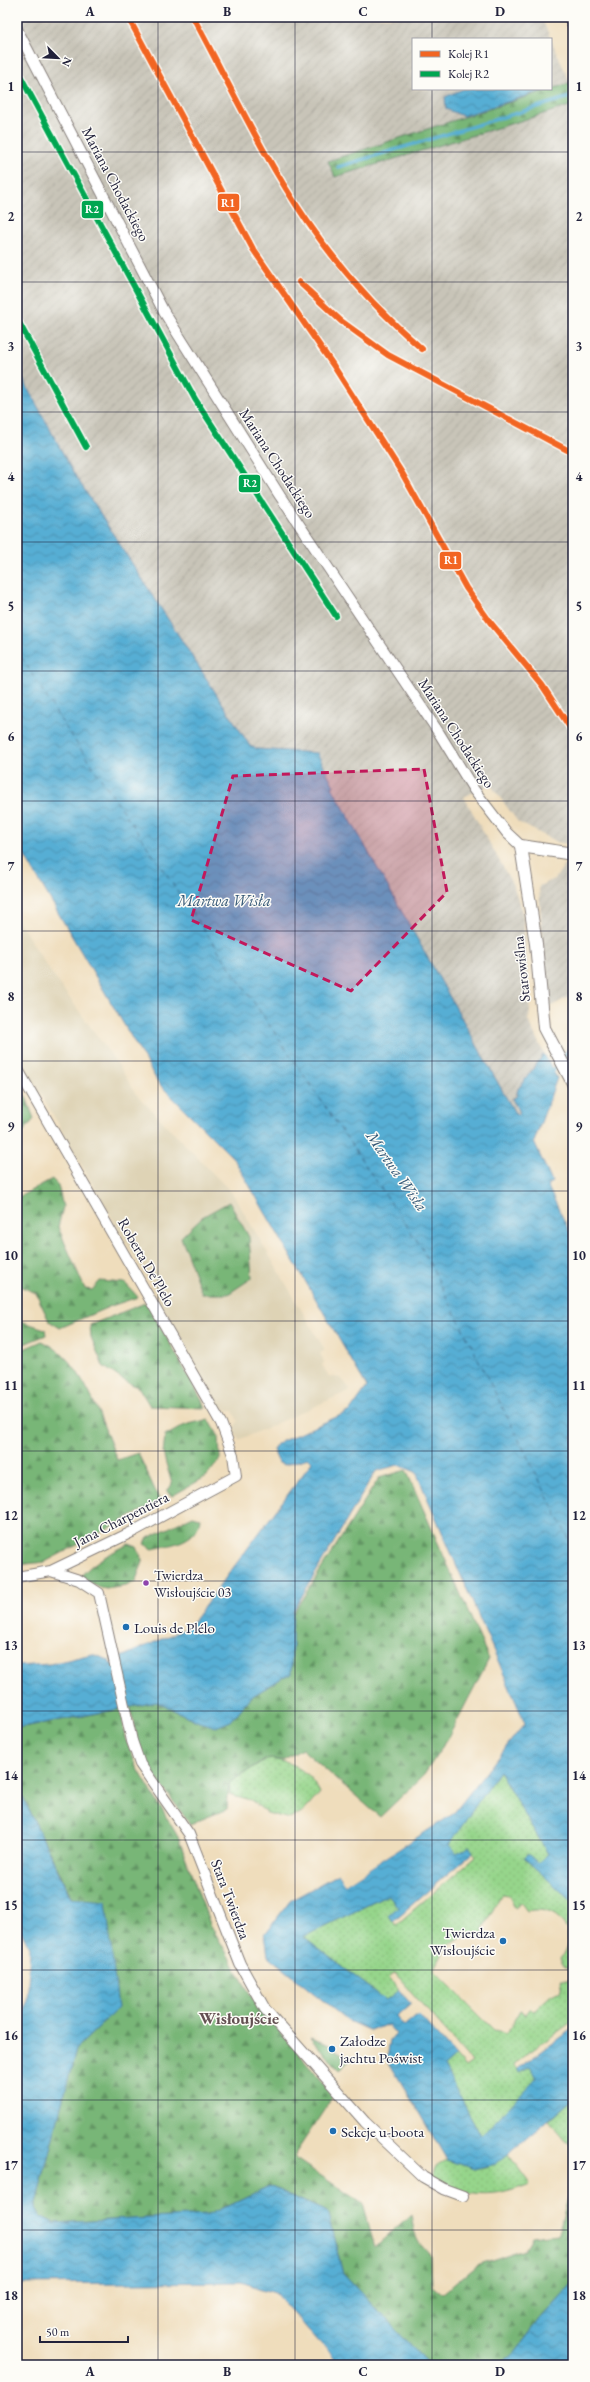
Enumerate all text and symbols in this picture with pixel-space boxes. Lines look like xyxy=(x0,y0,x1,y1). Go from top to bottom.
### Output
text: A xyxy=(84,3,95,20)
text: B xyxy=(223,3,231,20)
text: C xyxy=(358,3,368,20)
text: D xyxy=(495,3,505,20)
north arrow xyxy=(38,38,78,78)
legend xyxy=(412,38,552,90)
text: Kolej R1 xyxy=(448,46,489,62)
text: N xyxy=(59,55,75,69)
text: Kolej R2 xyxy=(448,66,489,82)
text: 1 xyxy=(8,78,15,95)
text: 1 xyxy=(576,78,583,95)
street label: Mariana Chodackiego xyxy=(78,124,154,244)
line badge: R1 xyxy=(217,193,240,212)
text: R1 xyxy=(221,196,235,210)
line badge: R2 xyxy=(81,200,104,219)
text: R2 xyxy=(85,202,99,216)
text: 2 xyxy=(8,208,15,225)
text: 2 xyxy=(576,208,583,225)
text: 3 xyxy=(8,338,15,355)
text: 3 xyxy=(576,338,583,355)
street label: Mariana Chodackiego xyxy=(236,405,320,521)
text: 4 xyxy=(8,468,15,485)
text: 4 xyxy=(576,468,583,485)
line badge: R2 xyxy=(238,474,261,493)
text: R2 xyxy=(243,476,257,490)
line badge: R1 xyxy=(439,551,462,570)
text: R1 xyxy=(444,553,458,567)
text: 5 xyxy=(8,598,14,615)
text: 5 xyxy=(576,598,582,615)
street label: Mariana Chodackiego xyxy=(415,675,499,791)
text: 6 xyxy=(8,728,15,745)
text: 6 xyxy=(576,728,583,745)
text: 7 xyxy=(8,858,15,875)
text: 7 xyxy=(576,858,583,875)
water label: Martwa Wisła xyxy=(176,890,271,911)
street label: Starowiślna xyxy=(508,935,534,1003)
text: 8 xyxy=(8,988,15,1005)
text: 8 xyxy=(576,988,583,1005)
text: 9 xyxy=(8,1118,15,1135)
text: 9 xyxy=(576,1118,583,1135)
water label: Martwa Wisła xyxy=(361,1126,432,1215)
street label: Roberta De'Plelo xyxy=(114,1214,180,1310)
text: 10 xyxy=(4,1247,18,1264)
text: 10 xyxy=(572,1247,586,1264)
text: 11 xyxy=(4,1377,18,1394)
text: 11 xyxy=(572,1377,586,1394)
street label: Jana Charpentiera xyxy=(69,1487,172,1552)
text: 12 xyxy=(4,1507,18,1524)
text: 12 xyxy=(572,1507,586,1524)
place label: Twierdza Wisłoujście 03 xyxy=(154,1566,232,1601)
marker: Twierdza Wisłoujście 03 xyxy=(141,1578,151,1588)
place label: Louis de Plélo xyxy=(134,1618,215,1637)
marker: Louis de Plélo xyxy=(121,1622,131,1632)
text: 13 xyxy=(4,1637,18,1654)
text: 13 xyxy=(572,1637,586,1654)
text: 14 xyxy=(4,1767,18,1784)
text: 14 xyxy=(572,1767,586,1784)
street label: Stara Twierdza xyxy=(207,1856,255,1942)
text: 15 xyxy=(4,1897,18,1914)
text: 15 xyxy=(572,1897,586,1914)
place label: Twierdza Wisłoujście xyxy=(430,1923,495,1959)
marker: Twierdza Wisłoujście xyxy=(498,1936,508,1946)
district label: Wisłoujście xyxy=(199,2007,279,2029)
text: 16 xyxy=(4,2027,18,2044)
text: 16 xyxy=(572,2027,586,2044)
place label: Załodze jachtu Poświst xyxy=(339,2031,422,2067)
marker: Załodze jachtu Poświst xyxy=(327,2044,337,2054)
place label: Sekcje u-boota xyxy=(341,2122,424,2141)
marker: Sekcje u-boota xyxy=(328,2126,338,2136)
text: 17 xyxy=(4,2157,18,2174)
text: 17 xyxy=(572,2157,586,2174)
text: 18 xyxy=(4,2287,18,2304)
text: 18 xyxy=(572,2287,586,2304)
scale bar xyxy=(40,2318,128,2344)
text: 50 m xyxy=(46,2324,70,2340)
text: A xyxy=(84,2363,95,2380)
text: B xyxy=(223,2363,231,2380)
text: C xyxy=(358,2363,368,2380)
text: D xyxy=(495,2363,505,2380)

